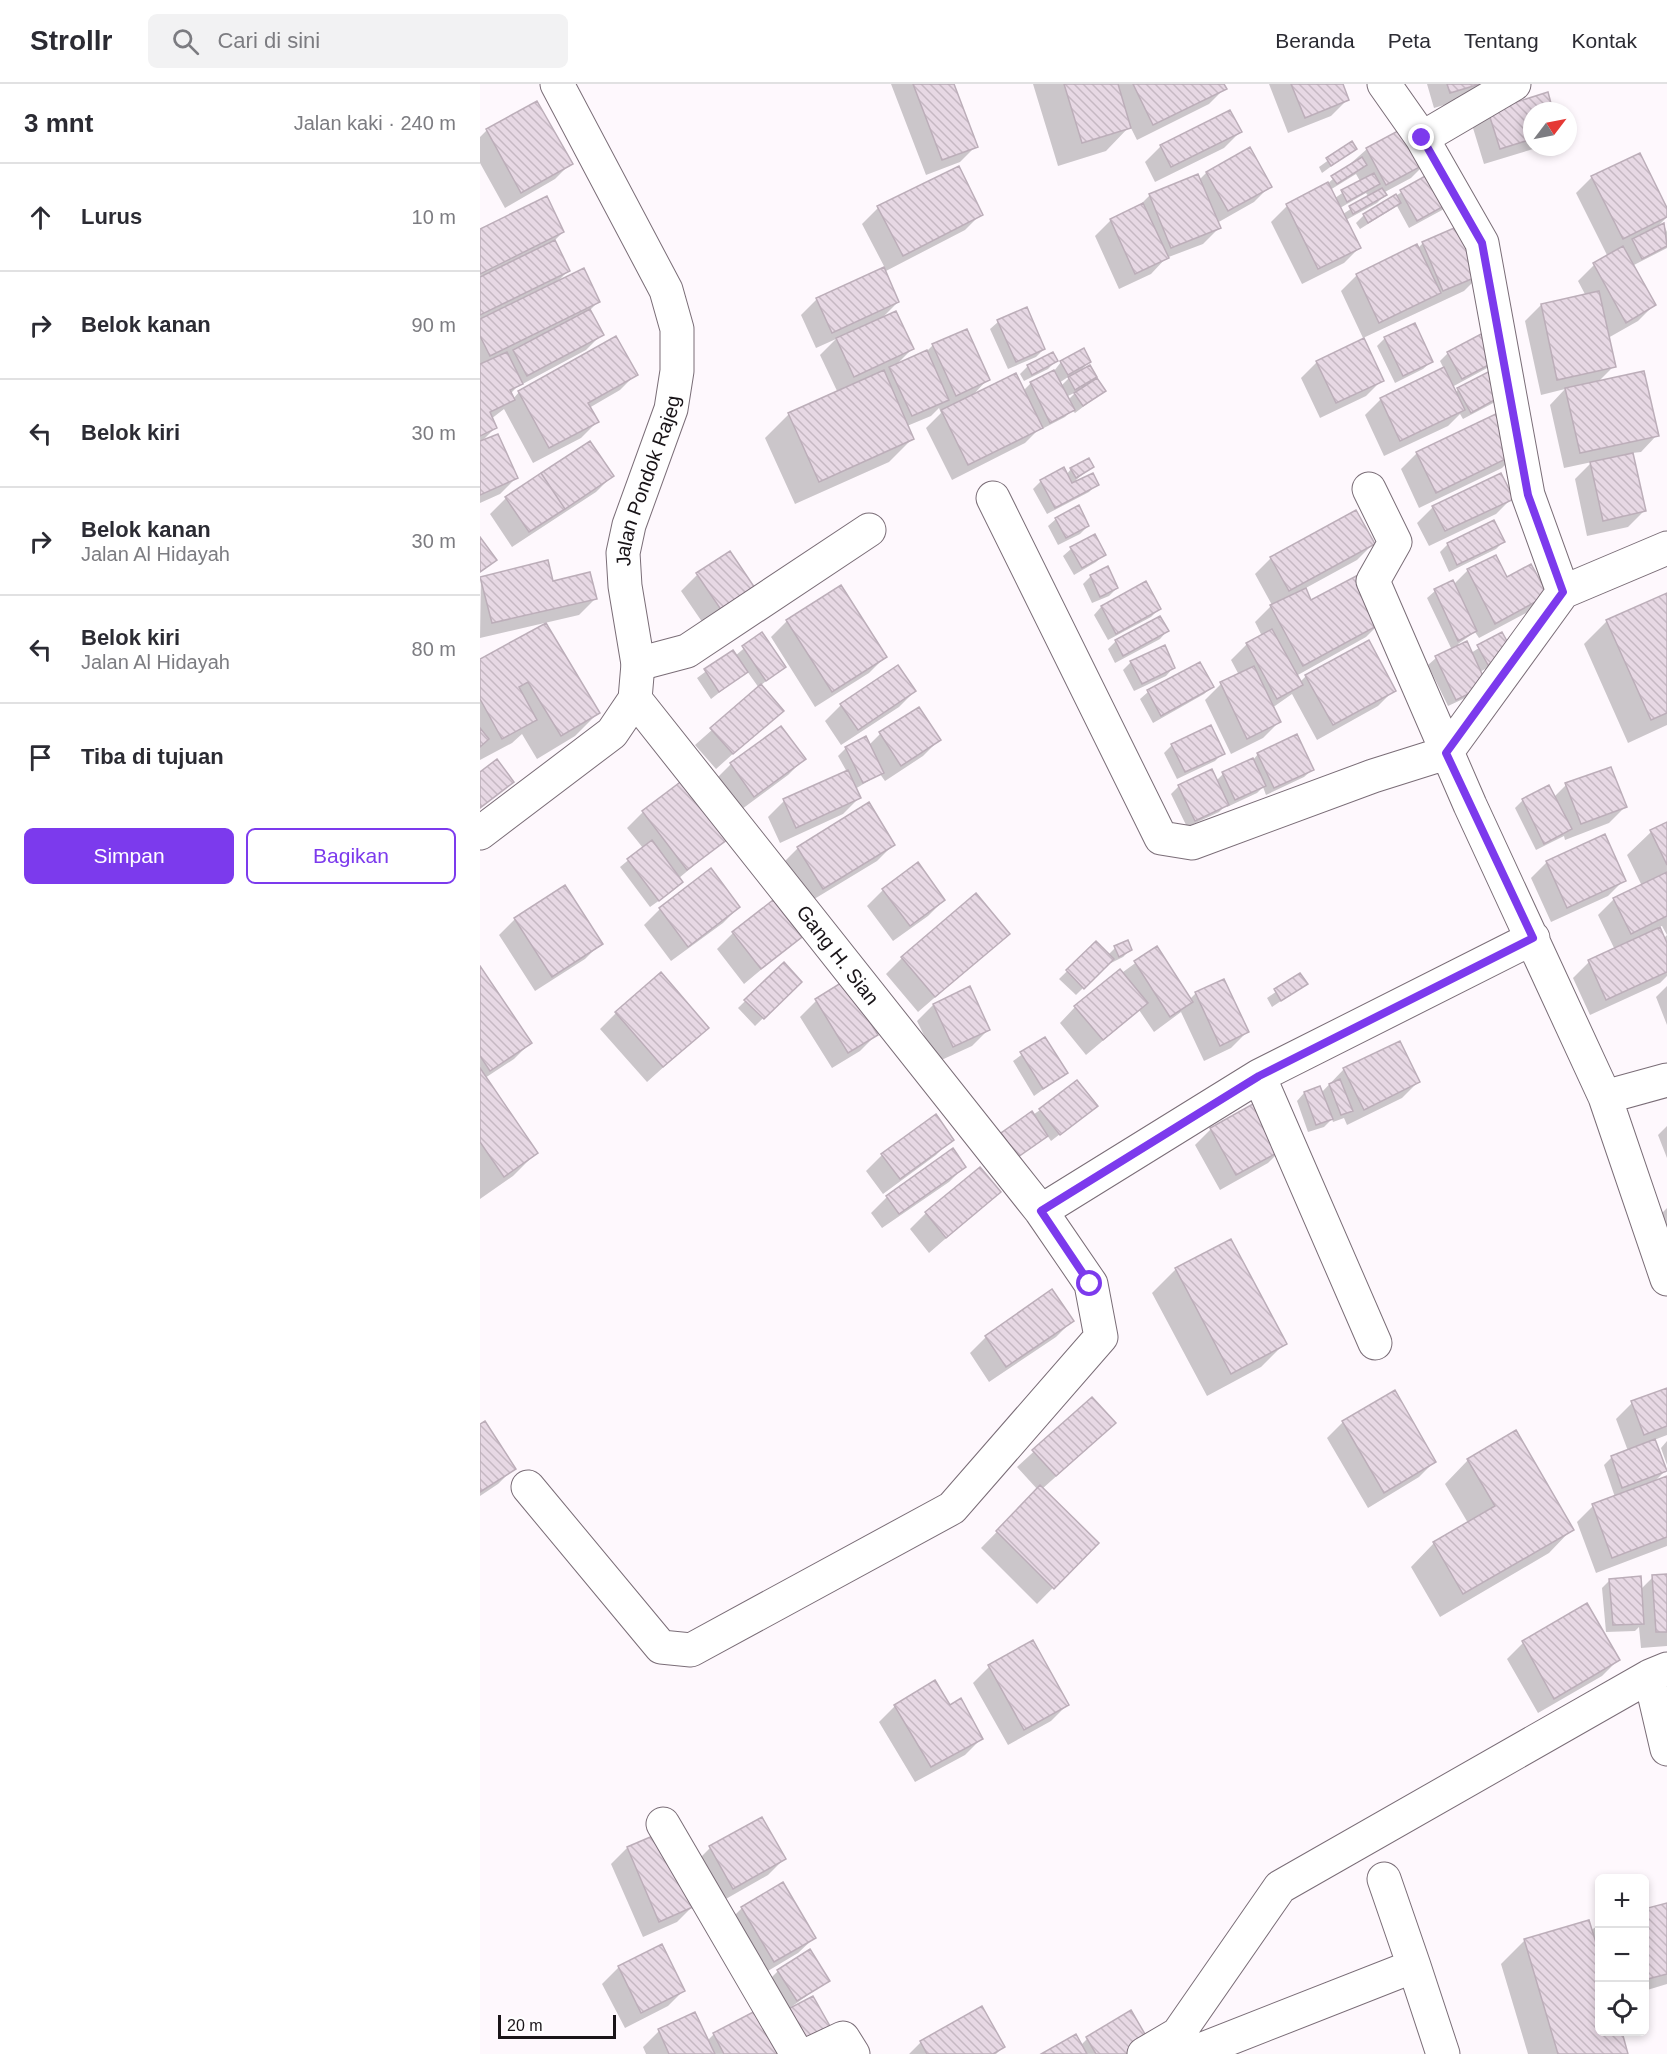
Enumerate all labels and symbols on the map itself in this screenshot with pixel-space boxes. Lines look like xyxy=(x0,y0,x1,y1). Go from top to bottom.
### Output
north arrow xyxy=(1523,102,1577,156)
route end xyxy=(1408,124,1434,150)
street label: Jalan Pondok Rajeg xyxy=(612,394,684,567)
street label: Gang H. Sian xyxy=(792,901,884,1009)
route start xyxy=(1076,1270,1102,1296)
scale bar xyxy=(498,2012,616,2040)

